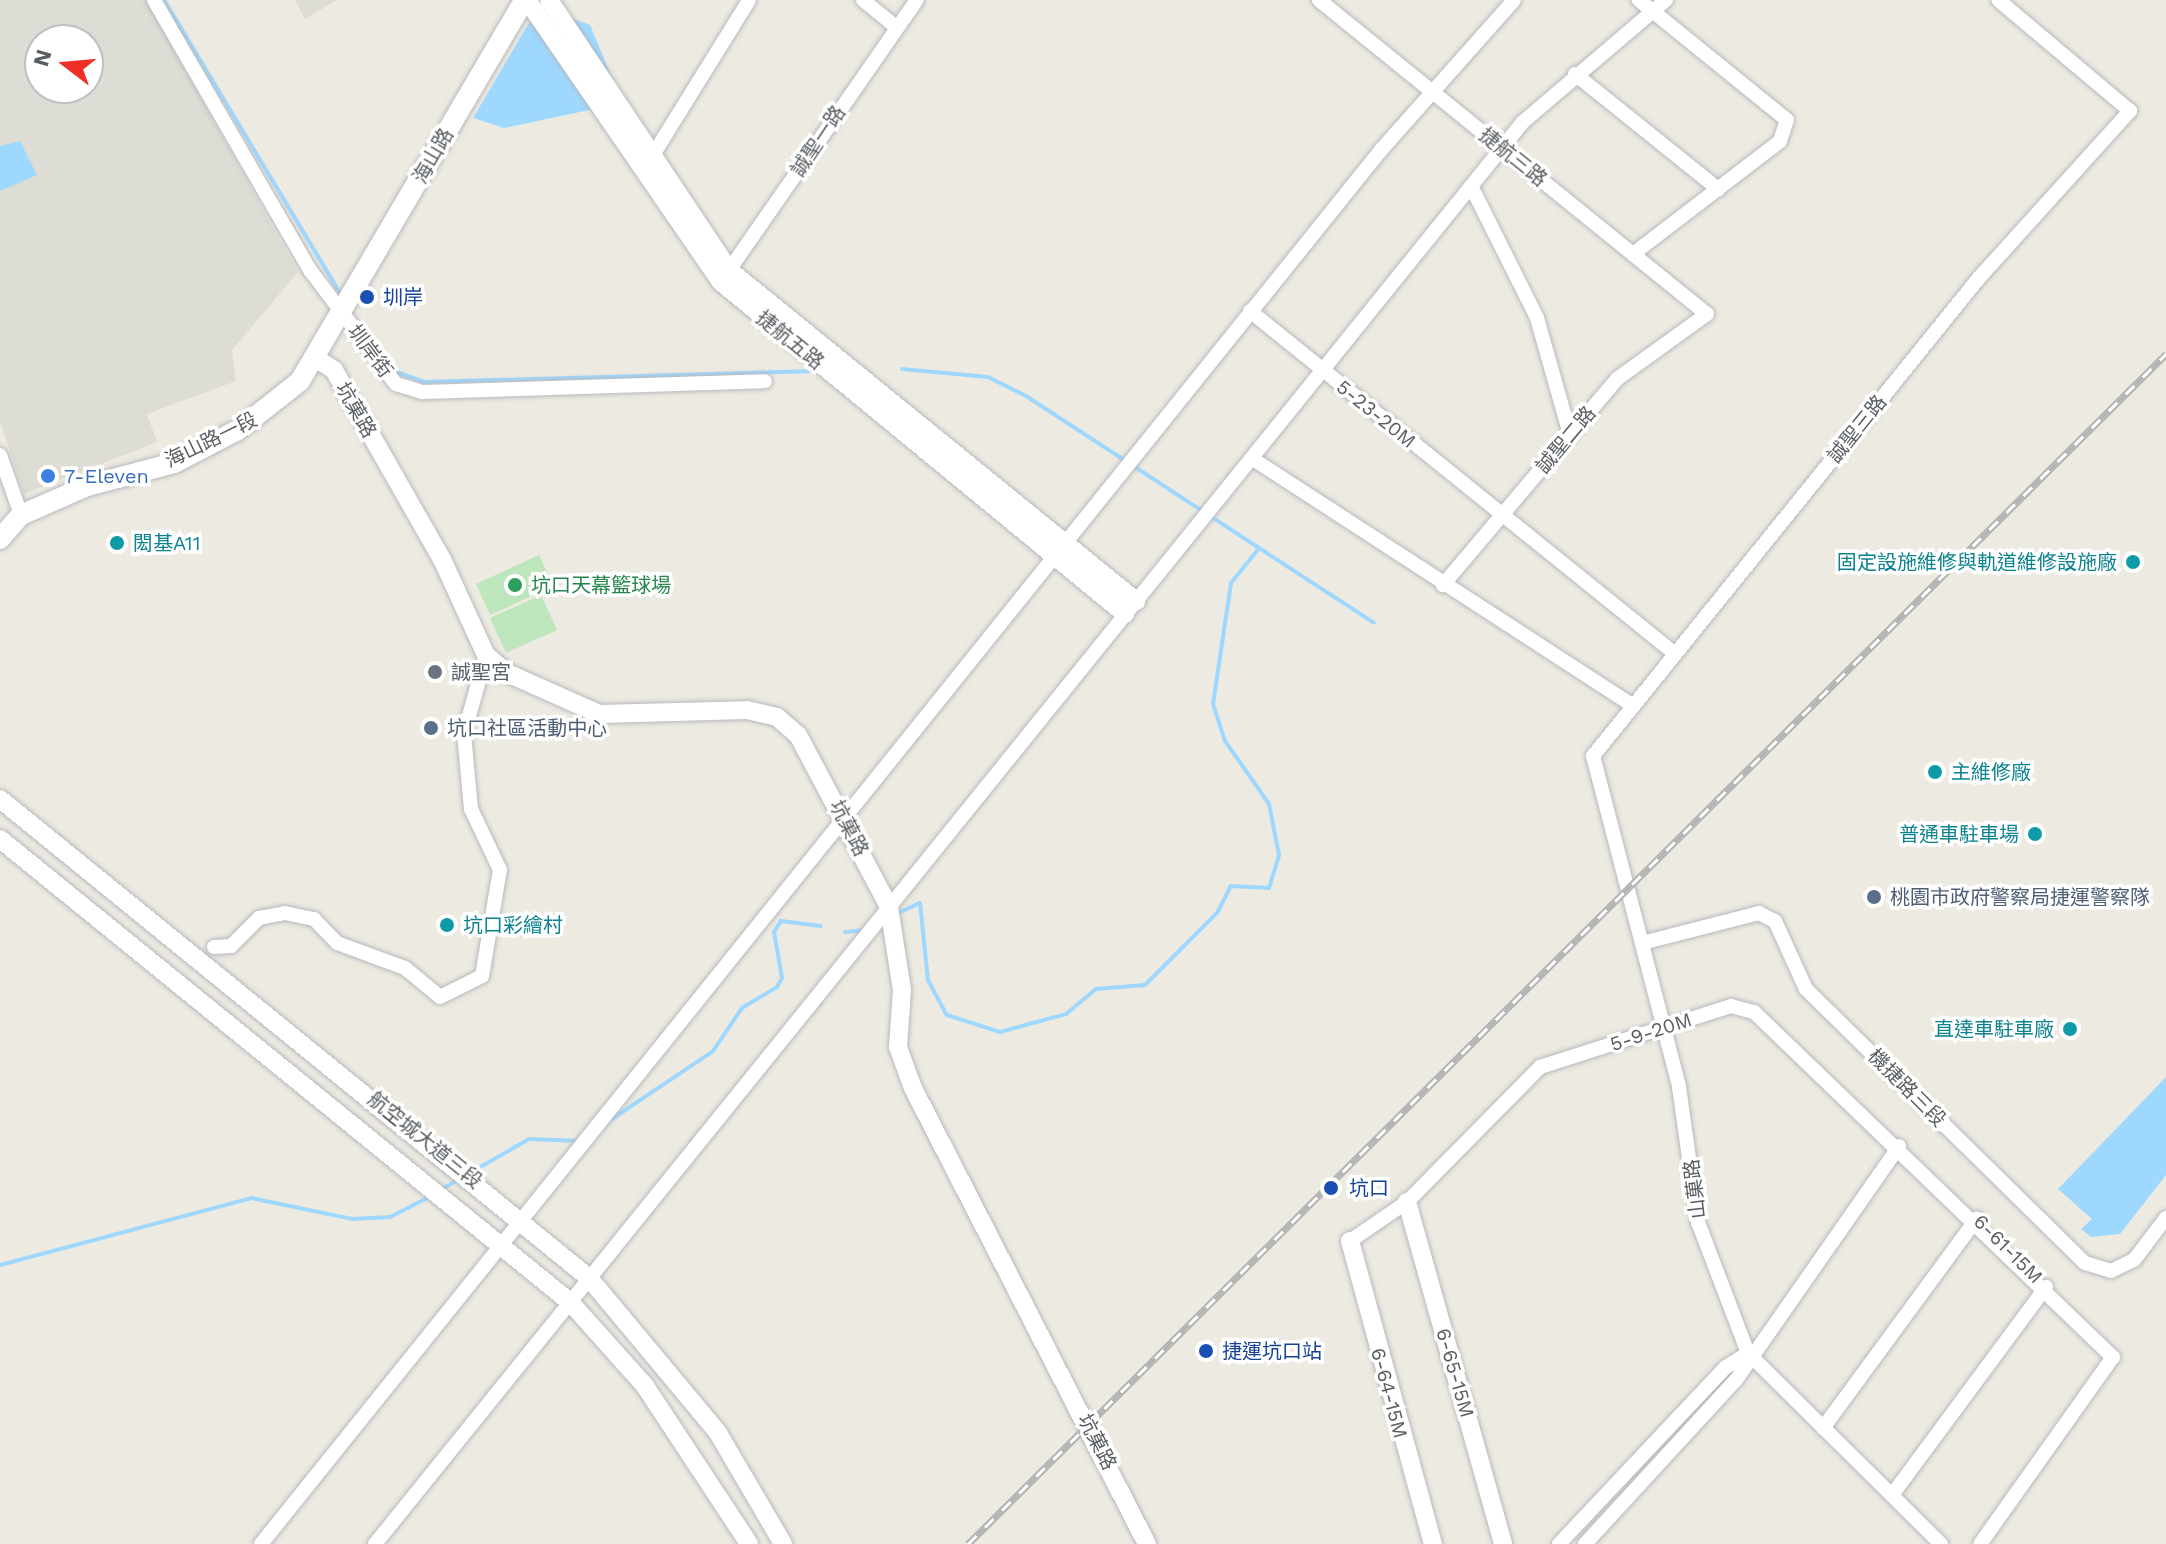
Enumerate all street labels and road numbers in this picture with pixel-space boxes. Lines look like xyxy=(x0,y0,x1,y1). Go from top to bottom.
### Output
street label: 誠聖一路 xyxy=(786,101,850,181)
street label: 捷航三路 xyxy=(1474,123,1552,191)
street label: 海山路 xyxy=(408,124,458,188)
street label: 捷航五路 xyxy=(751,306,829,374)
street label: 圳岸街 xyxy=(342,320,398,382)
street label: 5-23-20M xyxy=(1332,375,1420,453)
street label: 坑菓路 xyxy=(331,378,381,442)
street label: 誠聖三路 xyxy=(1823,390,1891,468)
street label: 誠聖二路 xyxy=(1531,402,1601,478)
street label: 海山路一段 xyxy=(161,407,261,473)
street label: 坑菓路 xyxy=(825,796,873,860)
street label: 5-9-20M xyxy=(1607,1008,1695,1056)
street label: 機捷路三段 xyxy=(1863,1044,1951,1132)
street label: 航空城大道三段 xyxy=(363,1087,487,1193)
street label: 山菓路 xyxy=(1679,1158,1711,1220)
street label: 6-61-15M xyxy=(1968,1209,2048,1289)
street label: 6-65-15M xyxy=(1431,1325,1479,1421)
street label: 6-64-15M xyxy=(1365,1345,1413,1441)
street label: 坑菓路 xyxy=(1073,1410,1121,1474)

